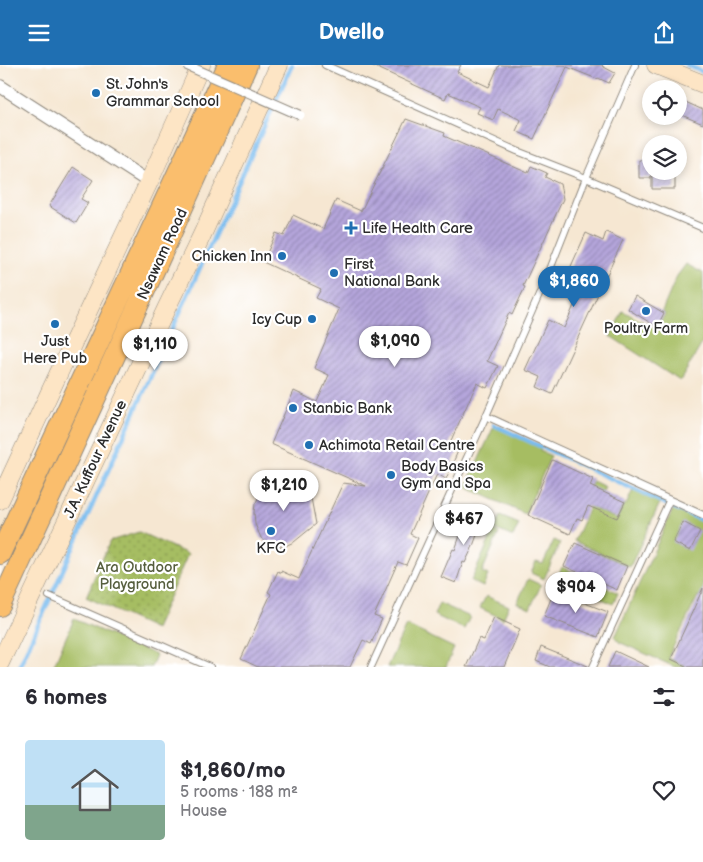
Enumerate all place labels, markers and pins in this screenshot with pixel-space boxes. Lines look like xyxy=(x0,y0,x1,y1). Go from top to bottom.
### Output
place label: St. John's Grammar School xyxy=(106,75,219,111)
marker: St. John's Grammar School xyxy=(90,87,102,99)
place label: Life Health Care xyxy=(362,219,473,238)
marker: Life Health Care xyxy=(344,221,358,235)
place label: Chicken Inn xyxy=(191,247,272,266)
marker: Chicken Inn xyxy=(276,250,288,262)
place label: First National Bank xyxy=(344,255,440,291)
pin: $1,860 xyxy=(533,265,615,308)
marker: First National Bank xyxy=(328,267,340,279)
marker: Poultry Farm xyxy=(640,305,652,317)
place label: Icy Cup xyxy=(252,310,302,329)
marker: Icy Cup xyxy=(306,313,318,325)
marker: Just Here Pub xyxy=(49,318,61,330)
place label: Poultry Farm xyxy=(604,319,688,338)
pin: $1,090 xyxy=(354,325,436,368)
pin: $1,110 xyxy=(114,329,196,371)
place label: Just Here Pub xyxy=(23,332,88,368)
place label: Stanbic Bank xyxy=(303,399,393,418)
marker: Stanbic Bank xyxy=(287,402,299,414)
place label: Achimota Retail Centre xyxy=(319,436,475,455)
marker: Achimota Retail Centre xyxy=(303,439,315,451)
place label: Body Basics Gym and Spa xyxy=(401,457,491,493)
pin: $1,210 xyxy=(243,469,325,512)
marker: Body Basics Gym and Spa xyxy=(385,469,397,481)
pin: $467 xyxy=(434,503,494,546)
marker: KFC xyxy=(265,525,277,537)
place label: KFC xyxy=(256,539,286,558)
pin: $904 xyxy=(546,571,606,614)

